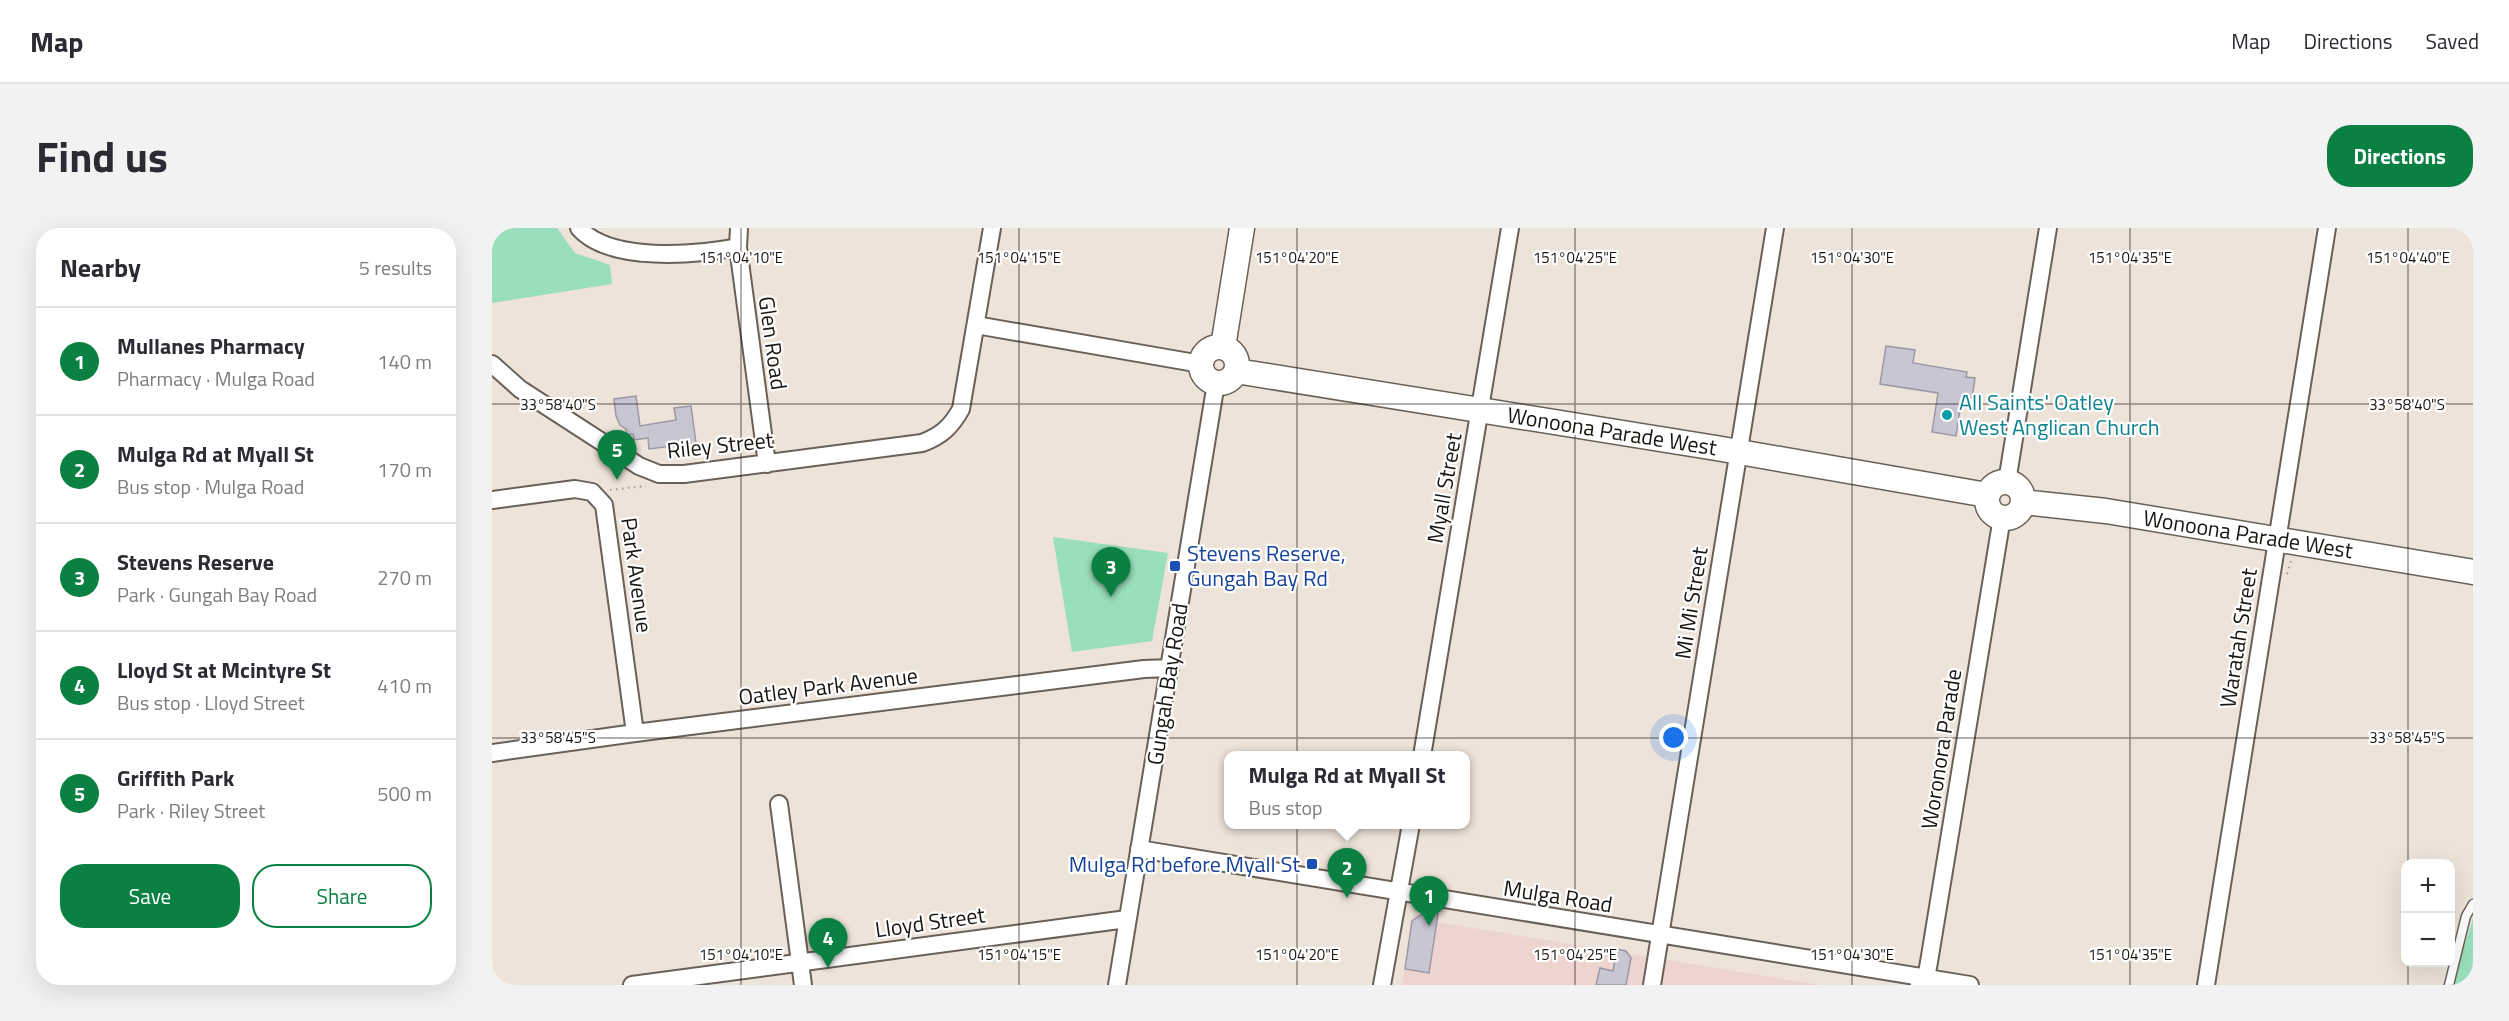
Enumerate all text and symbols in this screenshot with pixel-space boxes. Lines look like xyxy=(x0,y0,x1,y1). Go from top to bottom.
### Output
text: Map xyxy=(30,20,84,63)
text: Map xyxy=(2231,25,2271,57)
text: Directions xyxy=(2304,25,2393,57)
text: Saved xyxy=(2426,25,2479,57)
text: Find us xyxy=(36,124,168,188)
button: Directions xyxy=(2327,125,2473,187)
text: 151°04'10"E xyxy=(699,246,783,269)
text: 151°04'15"E xyxy=(977,246,1061,269)
text: 151°04'20"E xyxy=(1255,246,1339,269)
text: 151°04'25"E xyxy=(1533,246,1617,269)
text: 151°04'30"E xyxy=(1810,246,1894,269)
text: 151°04'35"E xyxy=(2088,246,2172,269)
text: 151°04'40"E xyxy=(2366,246,2450,269)
text: Nearby xyxy=(60,248,141,287)
text: 5 results xyxy=(359,252,432,283)
street label: Glen Road xyxy=(750,294,796,392)
text: Mullanes Pharmacy xyxy=(117,329,305,363)
text: 1 xyxy=(74,346,85,377)
text: 140 m xyxy=(377,346,432,377)
text: Pharmacy · Mulga Road xyxy=(117,363,315,394)
place label: All Saints' Oatley West Anglican Church xyxy=(1959,385,2160,444)
text: 33°58'40"S xyxy=(520,393,596,416)
text: 33°58'40"S xyxy=(2369,393,2445,416)
street label: Wonoona Parade West xyxy=(1505,398,1719,464)
marker: All Saints' Oatley West Anglican Church xyxy=(1940,408,1954,422)
street label: Riley Street xyxy=(665,422,775,467)
pin: 5 xyxy=(598,430,636,480)
street label: Myall Street xyxy=(1418,430,1470,546)
text: Mulga Rd at Myall St xyxy=(117,437,314,471)
text: 2 xyxy=(74,454,85,485)
text: 170 m xyxy=(377,454,432,485)
text: Bus stop · Mulga Road xyxy=(117,471,304,502)
street label: Wonoona Parade West xyxy=(2141,501,2355,567)
street label: Park Avenue xyxy=(612,515,662,635)
place label: Stevens Reserve, Gungah Bay Rd xyxy=(1187,536,1346,595)
street label: Mi Mi Street xyxy=(1665,544,1717,661)
text: Stevens Reserve xyxy=(117,545,274,579)
pin: 3 xyxy=(1092,548,1130,597)
marker: Stevens Reserve, Gungah Bay Rd xyxy=(1168,559,1182,573)
text: 3 xyxy=(74,562,85,593)
text: 270 m xyxy=(377,562,432,593)
street label: Waratah Street xyxy=(2210,565,2266,710)
text: Park · Gungah Bay Road xyxy=(117,579,317,610)
street label: Gungah Bay Road xyxy=(1137,601,1197,767)
text: Lloyd St at Mcintyre St xyxy=(117,653,331,687)
street label: Oatley Park Avenue xyxy=(736,658,920,714)
street label: Woronora Parade xyxy=(1912,666,1970,832)
text: 4 xyxy=(74,670,85,701)
text: 410 m xyxy=(377,670,432,701)
text: Bus stop · Lloyd Street xyxy=(117,687,305,718)
your location xyxy=(1659,723,1688,752)
text: 33°58'45"S xyxy=(520,726,596,749)
text: 33°58'45"S xyxy=(2369,726,2445,749)
popup xyxy=(1224,751,1470,829)
text: Mulga Rd at Myall St xyxy=(1249,758,1445,792)
text: Griffith Park xyxy=(117,761,234,795)
text: 5 xyxy=(74,778,85,809)
text: 500 m xyxy=(377,778,432,809)
text: Bus stop xyxy=(1249,792,1323,823)
text: Park · Riley Street xyxy=(117,795,265,826)
place label: Mulga Rd before Myall St xyxy=(1069,847,1300,881)
pin: 2 xyxy=(1328,848,1366,898)
marker: Mulga Rd before Myall St xyxy=(1305,857,1319,871)
map controls xyxy=(2401,859,2455,967)
button: + xyxy=(2401,859,2455,913)
button: Save xyxy=(60,864,240,928)
button: Share xyxy=(252,864,432,928)
street label: Mulga Road xyxy=(1501,871,1615,921)
pin: 1 xyxy=(1410,876,1448,926)
street label: Lloyd Street xyxy=(873,897,987,947)
button: − xyxy=(2401,913,2455,967)
pin: 4 xyxy=(808,918,848,968)
text: 151°04'10"E xyxy=(699,943,783,966)
text: 151°04'15"E xyxy=(977,943,1061,966)
text: 151°04'20"E xyxy=(1255,943,1339,966)
text: 151°04'25"E xyxy=(1533,943,1617,966)
text: 151°04'30"E xyxy=(1810,943,1894,966)
text: 151°04'35"E xyxy=(2088,943,2172,966)

